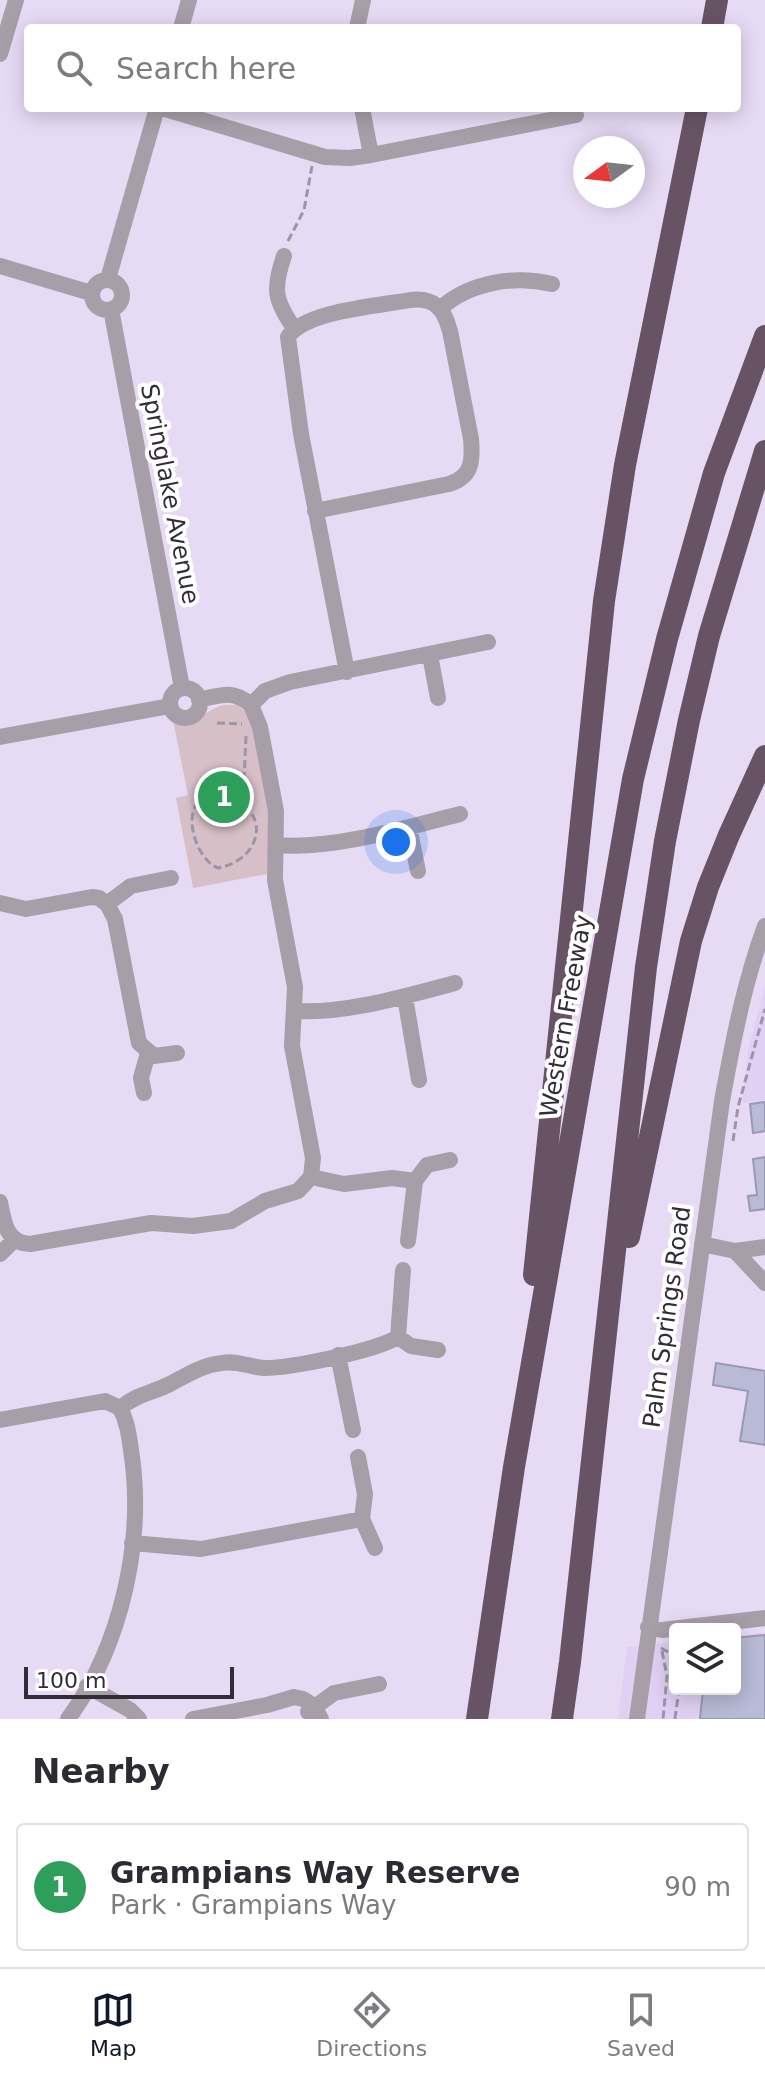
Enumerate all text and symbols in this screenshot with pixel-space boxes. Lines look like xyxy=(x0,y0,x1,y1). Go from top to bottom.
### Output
search box xyxy=(24,24,741,112)
icon: search xyxy=(52,46,96,90)
text: Search here xyxy=(116,51,296,86)
north arrow xyxy=(573,136,645,208)
street label: Springlake Avenue xyxy=(135,382,205,606)
pin: 1 xyxy=(198,767,250,827)
your location xyxy=(376,822,416,862)
street label: Western Freeway xyxy=(534,912,598,1120)
street label: Palm Springs Road xyxy=(638,1204,696,1430)
map controls xyxy=(669,1623,741,1695)
button: layers xyxy=(669,1623,741,1695)
scale bar xyxy=(24,1663,234,1699)
text: 100 m xyxy=(36,1668,106,1693)
text: Nearby xyxy=(32,1751,170,1791)
text: Grampians Way Reserve xyxy=(110,1855,520,1890)
text: 1 xyxy=(51,1872,69,1902)
text: 90 m xyxy=(664,1872,731,1902)
text: Park · Grampians Way xyxy=(110,1890,396,1920)
tab: Map xyxy=(90,1988,136,2061)
tab: Directions xyxy=(316,1988,427,2061)
tab: Saved xyxy=(607,1988,675,2061)

